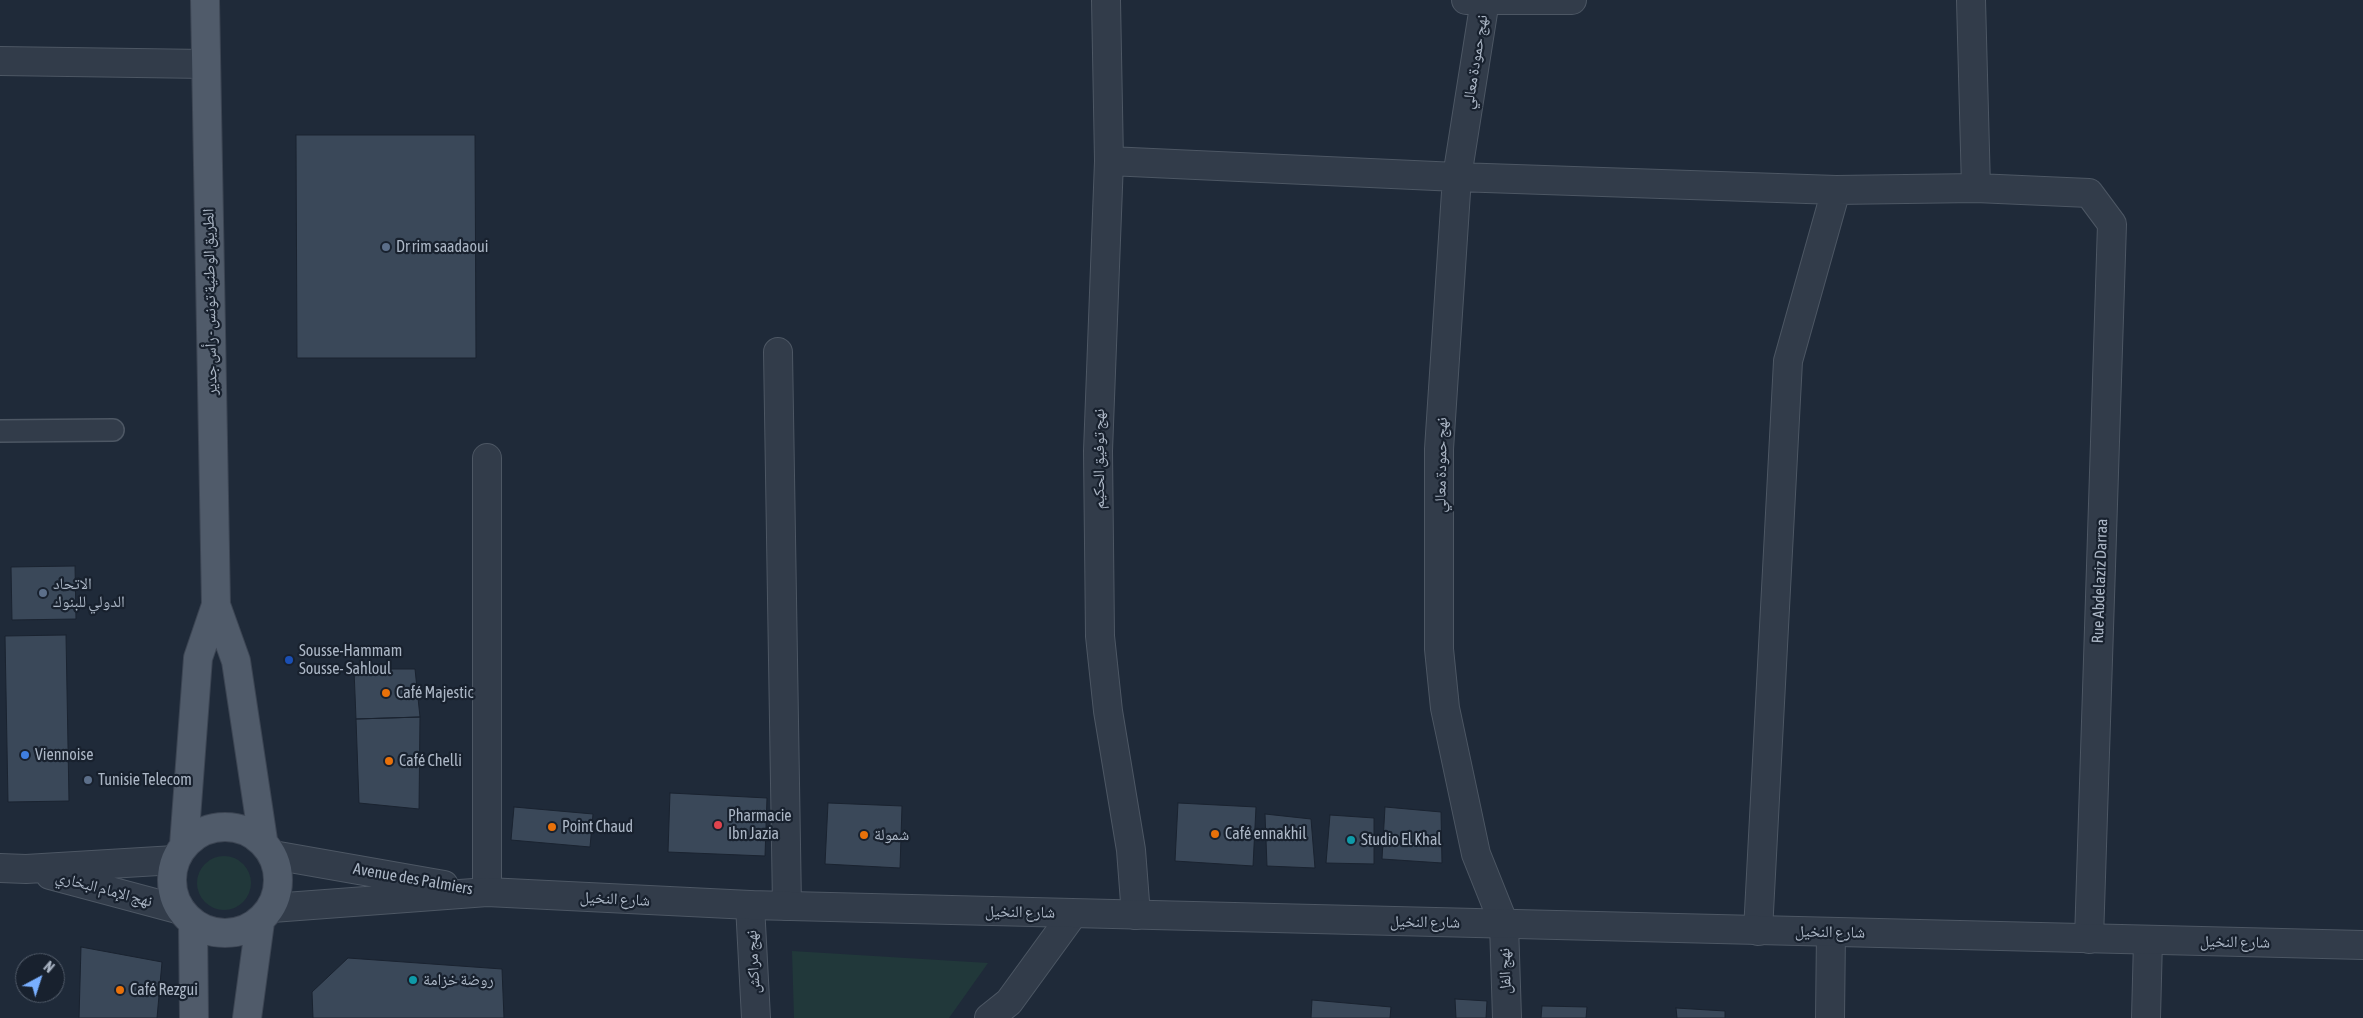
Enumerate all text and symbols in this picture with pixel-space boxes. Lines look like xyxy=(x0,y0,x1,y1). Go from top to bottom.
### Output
street label: نهج حمودة معالي xyxy=(1458,13,1492,111)
street label: الطريق الوطنية تونس - رأس جدير xyxy=(199,208,221,396)
place label: Dr rim saadaoui xyxy=(396,237,488,257)
marker: Dr rim saadaoui xyxy=(380,241,392,253)
street label: نهج توفيق الحكيم xyxy=(1089,409,1109,509)
street label: نهج حمودة معالي xyxy=(1431,417,1451,513)
street label: Rue Abdelaziz Darraa xyxy=(2088,518,2112,644)
place label: الاتحاد الدولي للبنوك xyxy=(53,574,125,612)
marker: الاتحاد الدولي للبنوك xyxy=(37,587,49,599)
place label: Sousse-Hammam Sousse- Sahloul xyxy=(299,641,402,679)
marker: Sousse-Hammam Sousse- Sahloul xyxy=(283,654,295,666)
place label: Café Majestic xyxy=(396,683,473,703)
marker: Café Majestic xyxy=(380,687,392,699)
place label: Viennoise xyxy=(35,745,93,765)
marker: Viennoise xyxy=(19,749,31,761)
place label: Café Chelli xyxy=(399,751,462,771)
marker: Café Chelli xyxy=(383,755,395,767)
place label: Tunisie Telecom xyxy=(98,770,192,790)
marker: Tunisie Telecom xyxy=(82,774,94,786)
place label: Pharmacie Ibn Jazia xyxy=(728,806,792,844)
place label: Point Chaud xyxy=(562,817,633,837)
marker: Pharmacie Ibn Jazia xyxy=(712,819,724,831)
marker: Point Chaud xyxy=(546,821,558,833)
place label: Café ennakhil xyxy=(1225,824,1306,844)
place label: شمولة xyxy=(874,825,909,845)
marker: Café ennakhil xyxy=(1209,828,1221,840)
marker: شمولة xyxy=(858,829,870,841)
place label: Studio El Khal xyxy=(1361,830,1442,850)
marker: Studio El Khal xyxy=(1345,834,1357,846)
street label: Avenue des Palmiers xyxy=(352,859,474,899)
street label: نهج الإمام البخاري xyxy=(53,867,155,911)
street label: شارع النخيل xyxy=(579,888,651,910)
street label: شارع النخيل xyxy=(985,902,1055,922)
street label: شارع النخيل xyxy=(1390,912,1460,932)
street label: شارع النخيل xyxy=(1795,922,1865,942)
street label: نهج مراكش xyxy=(742,930,764,994)
street label: شارع النخيل xyxy=(2200,932,2270,952)
street label: نهج الفل xyxy=(1495,948,1515,994)
north arrow xyxy=(15,953,65,1003)
text: N xyxy=(41,958,57,976)
place label: روضة خزامة xyxy=(423,970,494,990)
marker: روضة خزامة xyxy=(407,974,419,986)
place label: Café Rezgui xyxy=(130,980,198,1000)
marker: Café Rezgui xyxy=(114,984,126,996)

